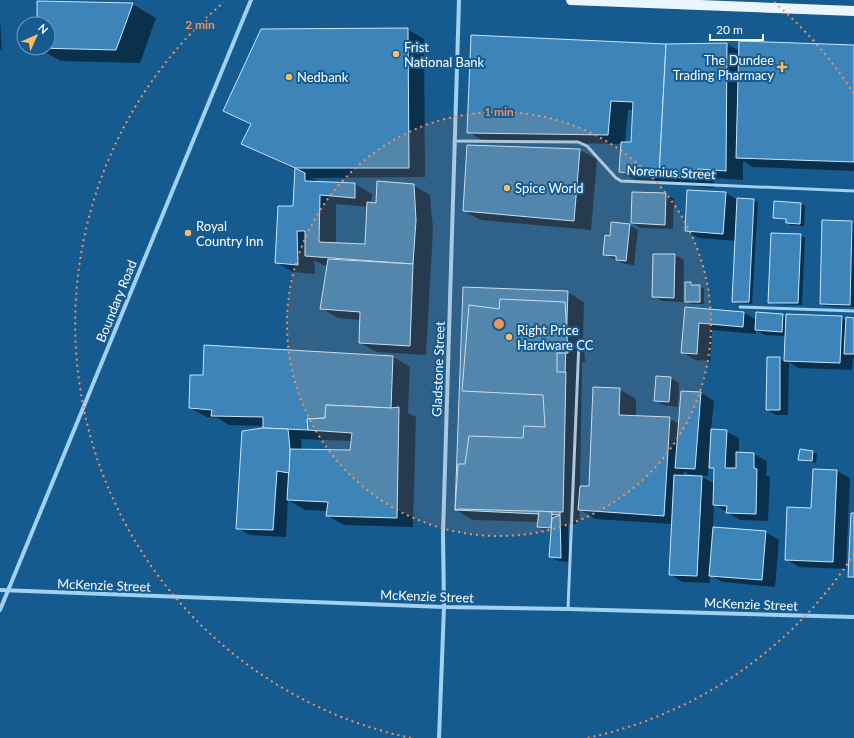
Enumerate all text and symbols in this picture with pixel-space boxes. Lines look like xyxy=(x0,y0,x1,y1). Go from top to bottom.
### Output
north arrow xyxy=(16,16,56,56)
scale bar xyxy=(710,16,763,42)
text: 2 min xyxy=(185,17,215,32)
text: N xyxy=(36,21,51,36)
text: 20 m xyxy=(716,22,743,37)
place label: Frist National Bank xyxy=(404,39,485,70)
marker: Frist National Bank xyxy=(391,49,401,59)
place label: The Dundee Trading Pharmacy xyxy=(673,52,774,83)
marker: The Dundee Trading Pharmacy xyxy=(777,62,787,72)
place label: Nedbank xyxy=(297,69,349,85)
marker: Nedbank xyxy=(284,72,294,82)
text: 1 min xyxy=(484,104,514,119)
street label: Norenius Street xyxy=(626,162,716,182)
place label: Spice World xyxy=(515,180,584,196)
marker: Spice World xyxy=(502,183,512,193)
place label: Royal Country Inn xyxy=(196,218,264,249)
marker: Royal Country Inn xyxy=(183,228,193,238)
street label: Boundary Road xyxy=(92,258,140,344)
centre of rings xyxy=(492,317,506,331)
street label: Gladstone Street xyxy=(428,321,448,417)
place label: Right Price Hardware CC xyxy=(517,322,594,353)
marker: Right Price Hardware CC xyxy=(504,332,514,342)
street label: McKenzie Street xyxy=(57,575,151,595)
street label: McKenzie Street xyxy=(380,586,474,606)
street label: McKenzie Street xyxy=(704,594,798,614)

